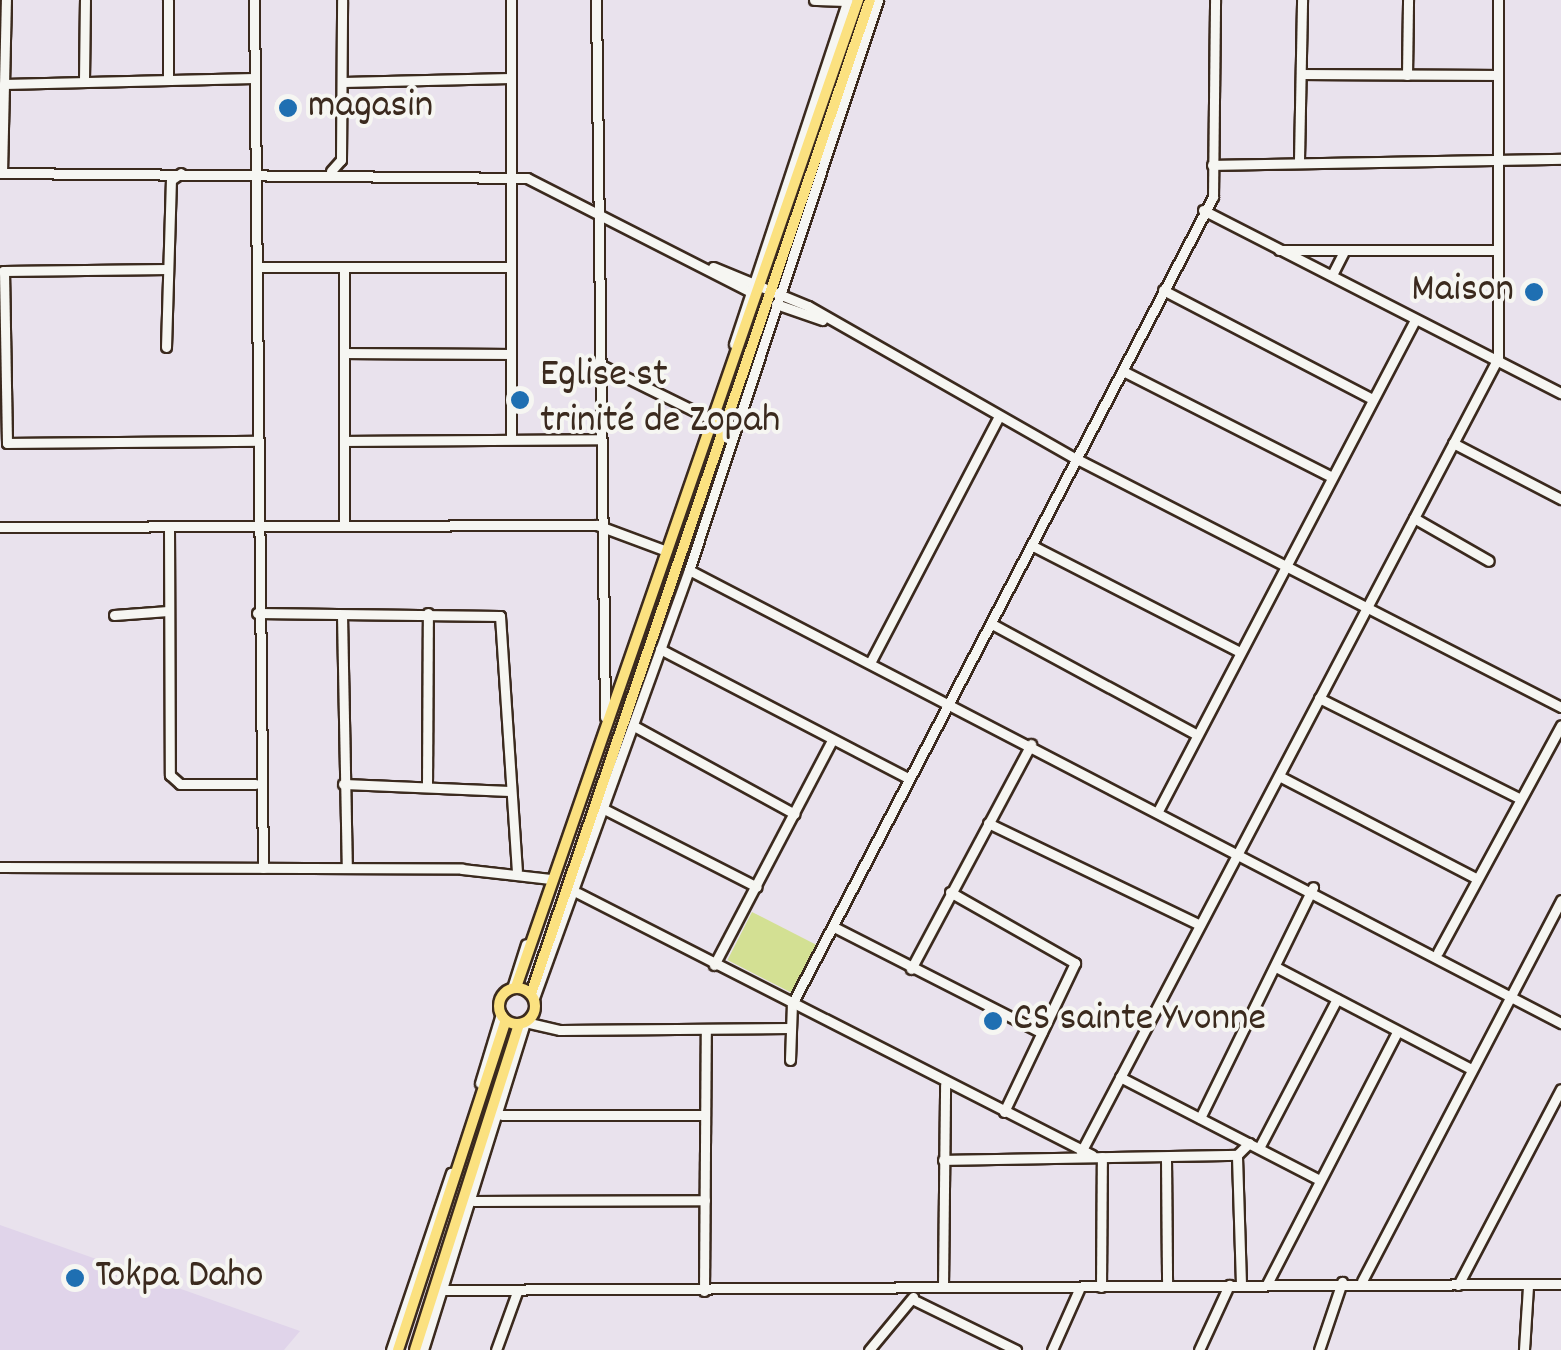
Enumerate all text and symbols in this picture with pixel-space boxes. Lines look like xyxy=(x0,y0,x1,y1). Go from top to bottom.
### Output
place label: magasin xyxy=(308,84,433,132)
marker: magasin xyxy=(277,97,299,119)
place label: Maison xyxy=(1411,268,1514,316)
marker: Maison xyxy=(1523,281,1545,303)
place label: Eglise st trinité de Zopah xyxy=(540,353,780,447)
marker: Eglise st trinité de Zopah xyxy=(509,389,531,411)
place label: CS sainte Yvonne xyxy=(1013,997,1266,1045)
marker: CS sainte Yvonne xyxy=(982,1010,1004,1032)
place label: Tokpa Daho xyxy=(95,1254,263,1302)
marker: Tokpa Daho xyxy=(64,1267,86,1289)

